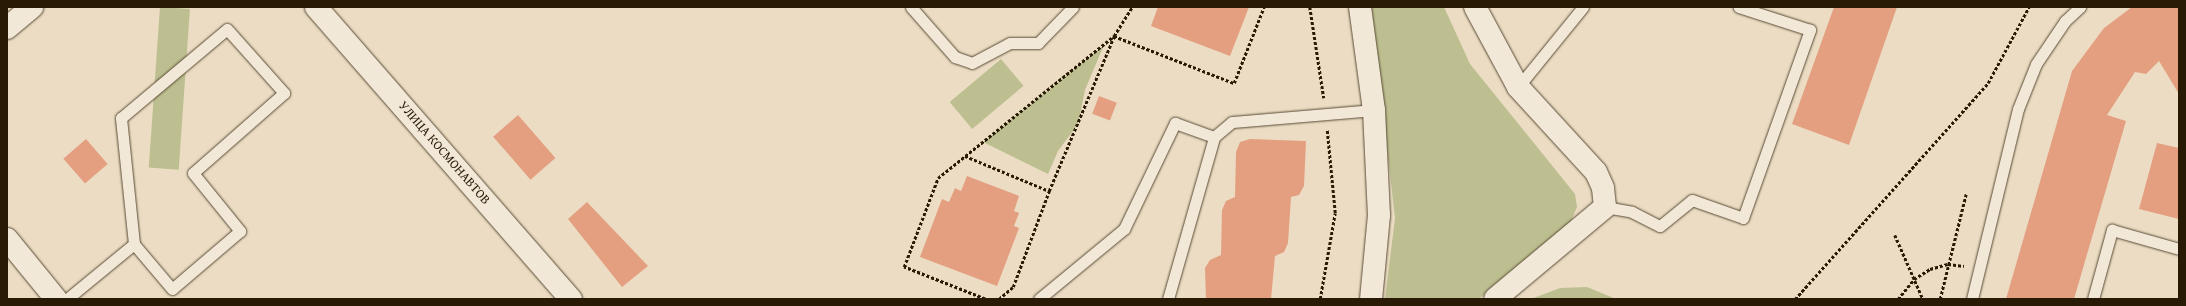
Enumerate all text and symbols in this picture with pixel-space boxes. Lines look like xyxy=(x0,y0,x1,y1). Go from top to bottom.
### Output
street label: УЛИЦА КОСМОНАВТОВ xyxy=(395,98,493,208)

